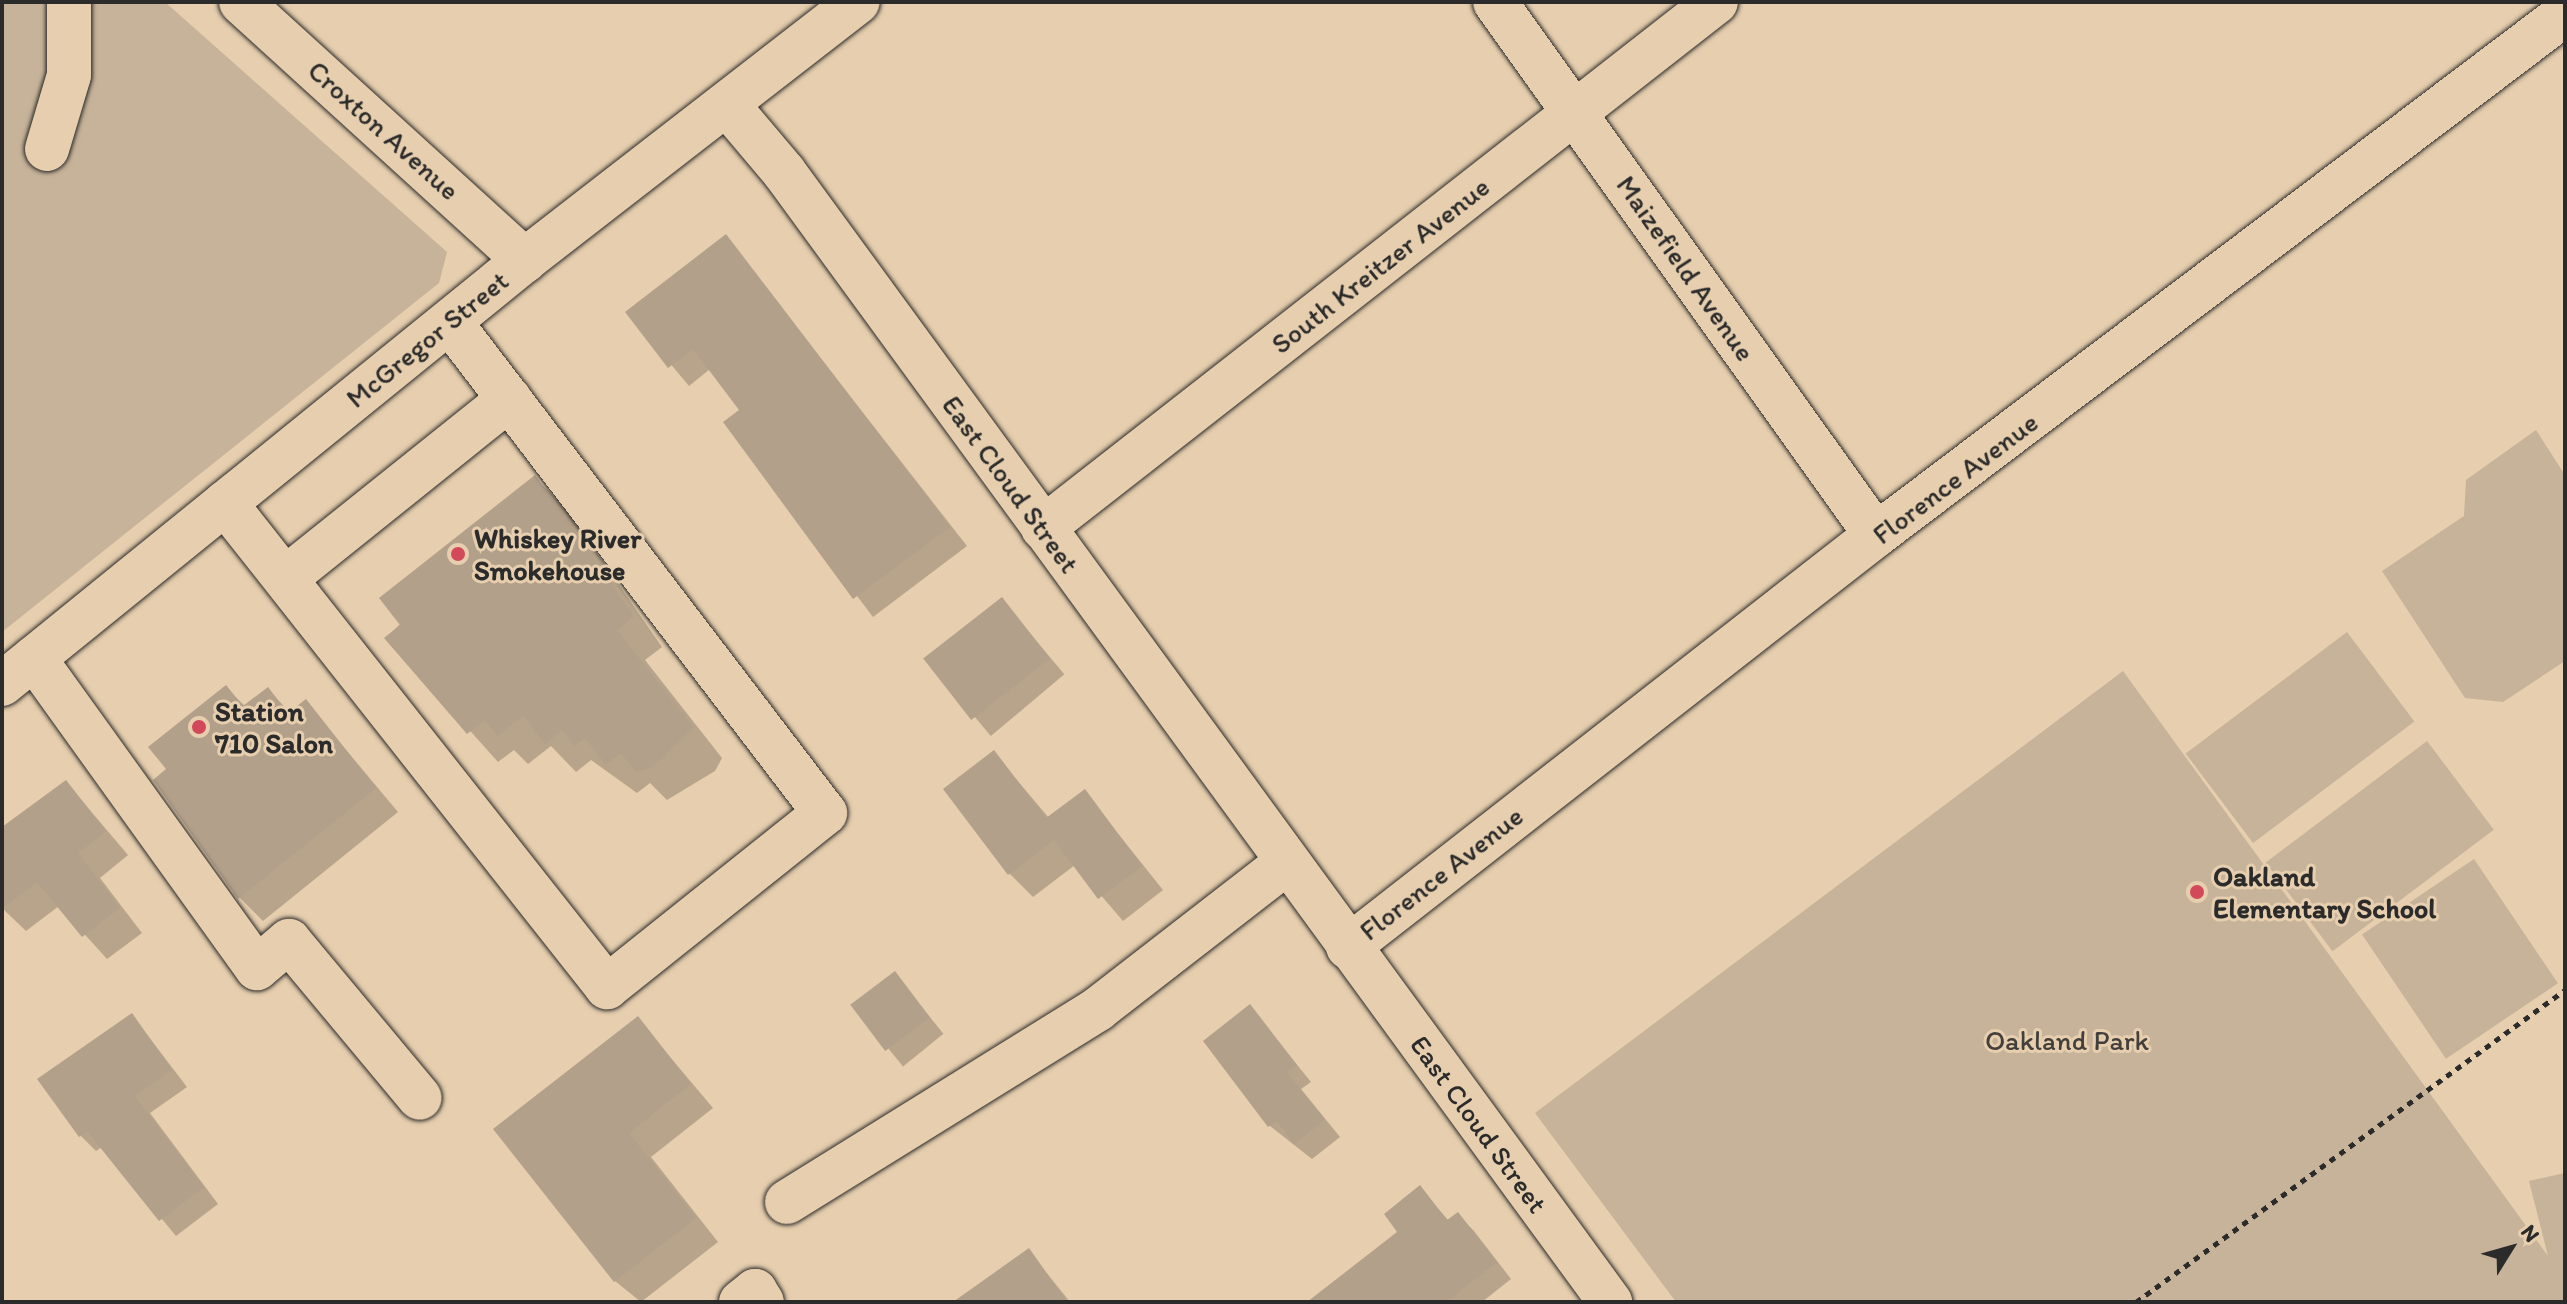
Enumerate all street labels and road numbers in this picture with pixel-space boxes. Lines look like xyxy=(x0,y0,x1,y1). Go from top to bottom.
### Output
street label: Croxton Avenue xyxy=(302,54,466,206)
street label: South Kreitzer Avenue xyxy=(1264,169,1496,361)
street label: Maizefield Avenue xyxy=(1610,169,1762,367)
street label: McGregor Street xyxy=(339,264,515,414)
street label: East Cloud Street xyxy=(936,389,1086,579)
street label: Florence Avenue xyxy=(1866,405,2044,551)
street label: Florence Avenue xyxy=(1353,799,1529,947)
street label: East Cloud Street xyxy=(1404,1029,1554,1219)

